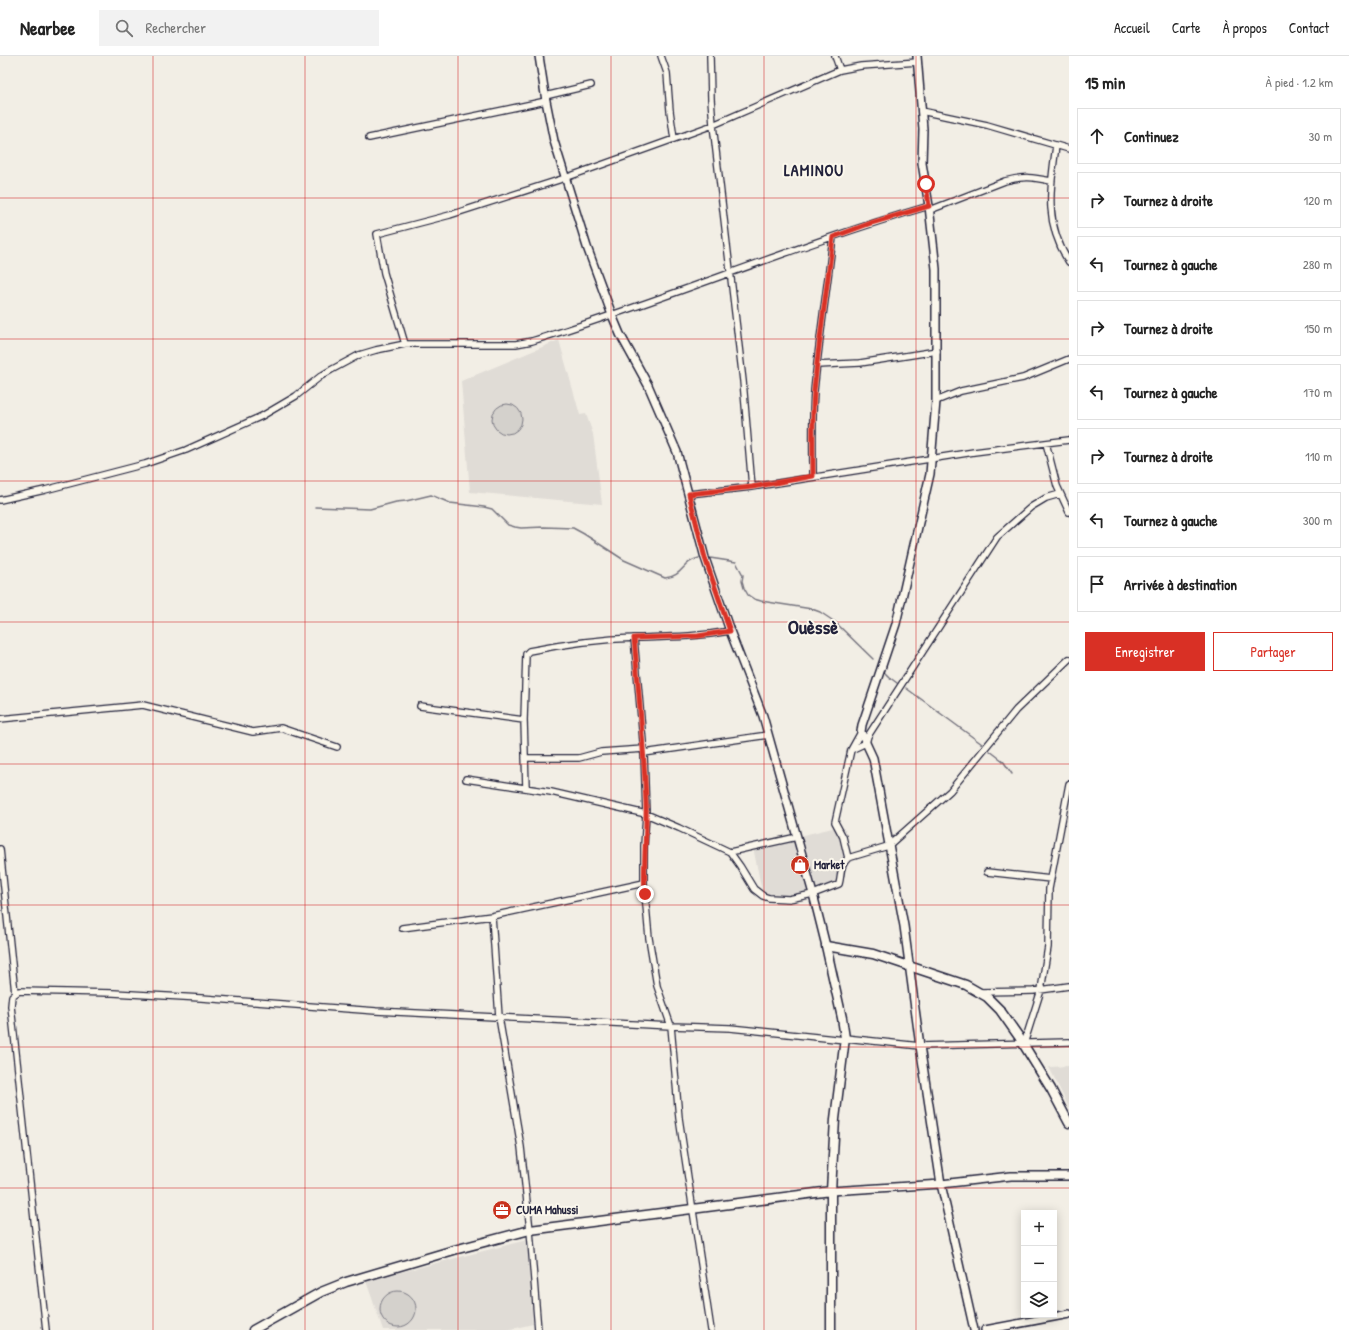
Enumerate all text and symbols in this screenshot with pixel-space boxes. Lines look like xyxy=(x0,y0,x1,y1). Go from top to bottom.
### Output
search box xyxy=(99,10,379,46)
text: Nearbee xyxy=(20,15,75,41)
icon: search xyxy=(113,17,135,39)
text: Rechercher xyxy=(145,17,206,38)
text: Accueil xyxy=(1114,18,1150,37)
text: Carte xyxy=(1172,18,1201,37)
text: À propos xyxy=(1223,18,1267,37)
text: Contact xyxy=(1289,18,1329,37)
text: 15 min xyxy=(1085,71,1125,94)
text: À pied · 1.2 km xyxy=(1266,73,1333,91)
icon: ahead xyxy=(1086,125,1108,147)
text: Continuez xyxy=(1124,126,1179,147)
text: 30 m xyxy=(1309,127,1332,145)
district label: LAMINOU xyxy=(784,159,844,181)
route start xyxy=(917,175,935,193)
icon: right xyxy=(1086,189,1108,211)
text: Tournez à droite xyxy=(1124,190,1213,211)
text: 120 m xyxy=(1304,191,1332,209)
icon: left xyxy=(1086,253,1108,275)
text: Tournez à gauche xyxy=(1124,254,1217,275)
text: 280 m xyxy=(1303,255,1332,273)
icon: right xyxy=(1086,317,1108,339)
text: Tournez à droite xyxy=(1124,318,1213,339)
text: 150 m xyxy=(1304,319,1332,337)
icon: left xyxy=(1086,381,1108,403)
text: Tournez à gauche xyxy=(1124,382,1217,403)
text: 170 m xyxy=(1303,383,1332,401)
icon: right xyxy=(1086,445,1108,467)
text: Tournez à droite xyxy=(1124,446,1213,467)
text: 110 m xyxy=(1305,447,1332,465)
icon: left xyxy=(1086,509,1108,531)
text: Tournez à gauche xyxy=(1124,510,1217,531)
text: 300 m xyxy=(1303,511,1332,529)
icon: arrive xyxy=(1086,573,1108,595)
text: Arrivée à destination xyxy=(1124,574,1237,595)
district label: Ouèssè xyxy=(788,613,838,640)
button: Enregistrer xyxy=(1085,632,1205,671)
button: Partager xyxy=(1213,632,1333,671)
shop icon: Market xyxy=(789,854,811,876)
place label: Market xyxy=(814,856,845,873)
route end xyxy=(636,885,654,903)
office icon: CUMA Mahussi xyxy=(491,1199,513,1221)
place label: CUMA Mahussi xyxy=(516,1201,579,1218)
map controls xyxy=(1021,1210,1057,1318)
button: + xyxy=(1021,1210,1057,1246)
button: − xyxy=(1021,1246,1057,1282)
button: layers xyxy=(1021,1282,1057,1318)

